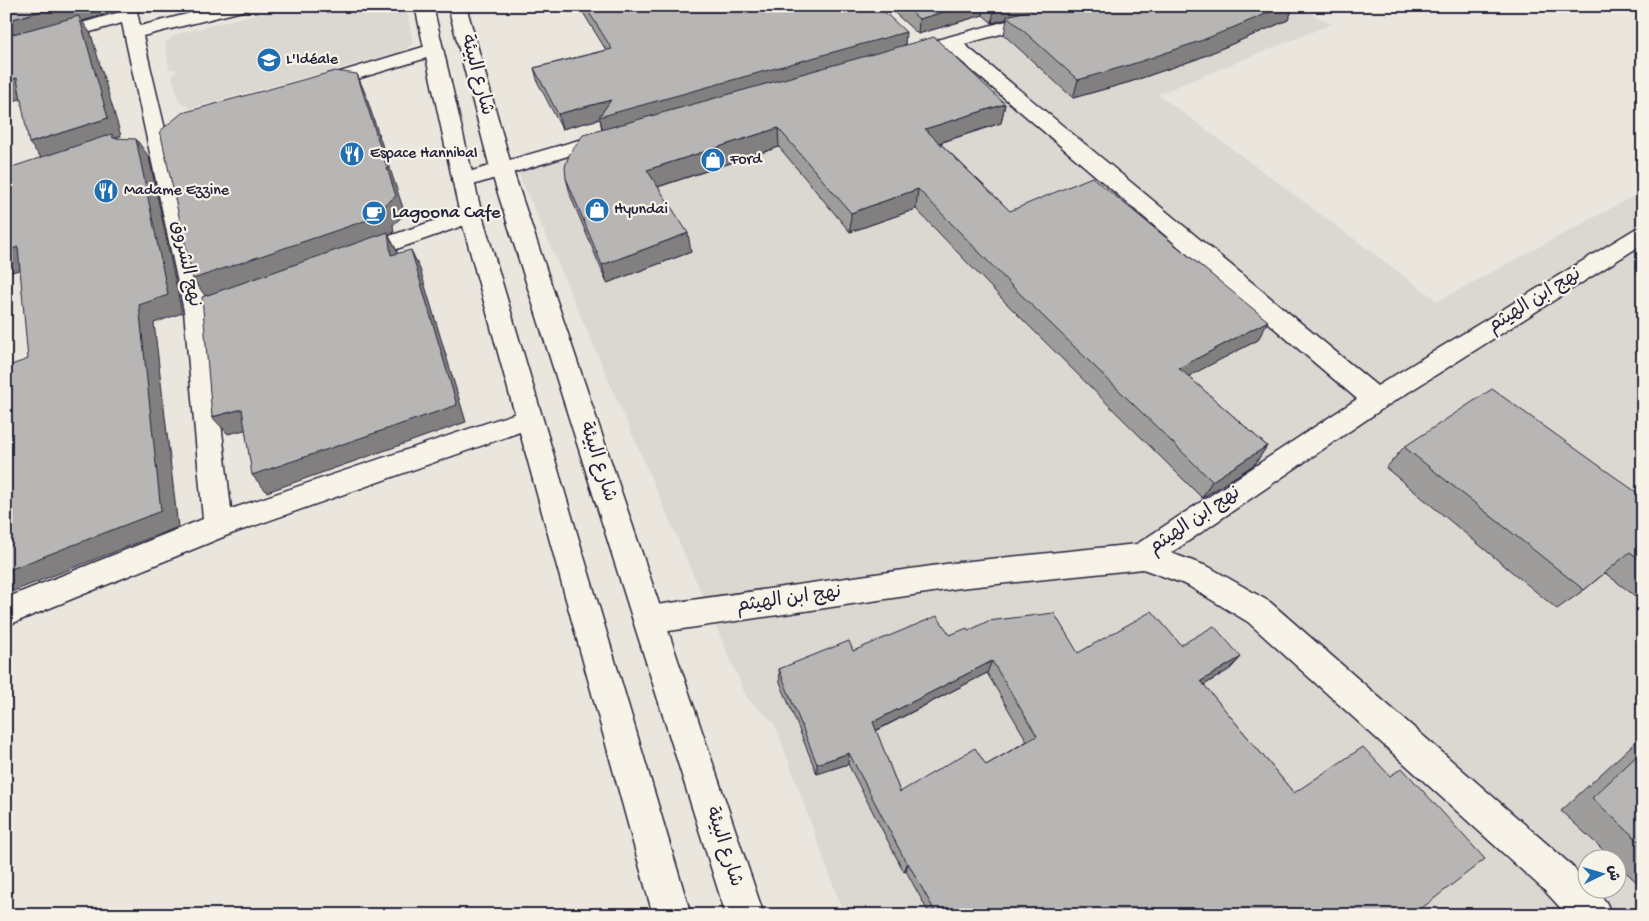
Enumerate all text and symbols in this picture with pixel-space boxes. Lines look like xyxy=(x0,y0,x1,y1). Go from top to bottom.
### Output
street label: شارع البيئة xyxy=(454,32,498,118)
school or university icon: L'Idéale xyxy=(256,47,282,73)
place label: L'Idéale xyxy=(286,51,339,70)
restaurant icon: Espace Hannibal xyxy=(339,141,365,167)
place label: Espace Hannibal xyxy=(370,145,478,164)
shop icon: Ford xyxy=(700,147,726,173)
place label: Ford xyxy=(729,151,763,170)
restaurant icon: Madame Ezzine xyxy=(93,178,119,204)
place label: Madame Ezzine xyxy=(124,182,230,201)
shop icon: Hyundai xyxy=(584,197,610,223)
cafe icon: Lagoona Cafe xyxy=(361,200,387,226)
place label: Hyundai xyxy=(614,201,668,220)
place label: Lagoona Cafe xyxy=(392,202,501,225)
street label: نهج الشروق xyxy=(165,219,205,309)
street label: نهج ابن الهيثم xyxy=(1484,263,1586,339)
street label: شارع البيئة xyxy=(573,419,621,505)
street label: نهج ابن الهيثم xyxy=(1145,482,1245,560)
street label: نهج ابن الهيثم xyxy=(735,581,843,619)
street label: شارع البيئة xyxy=(699,804,747,890)
north arrow xyxy=(1576,848,1626,898)
text: ش xyxy=(1603,865,1622,881)

